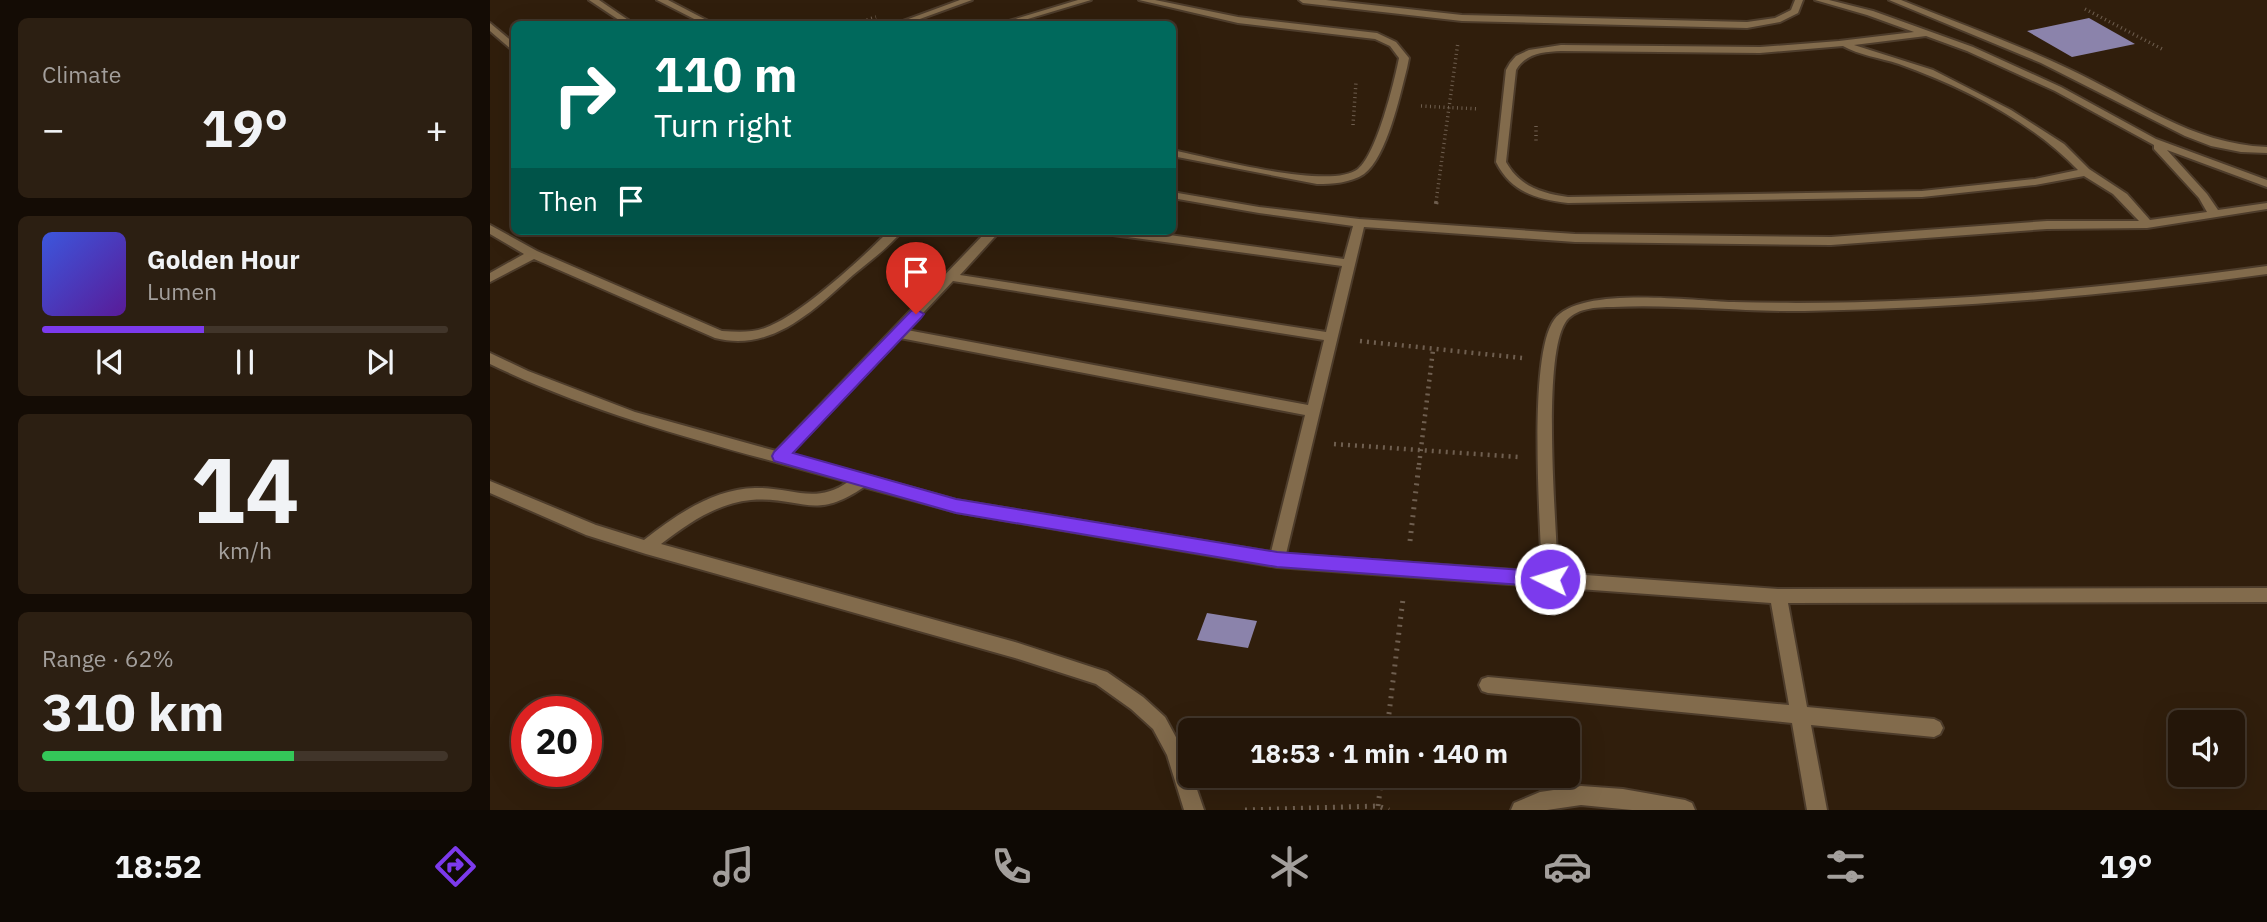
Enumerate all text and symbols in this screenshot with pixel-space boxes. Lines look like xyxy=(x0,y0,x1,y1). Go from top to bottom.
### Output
text: 110 m xyxy=(654,42,798,105)
icon: right xyxy=(539,49,630,140)
text: Climate xyxy=(42,59,121,89)
text: 19° xyxy=(202,94,288,161)
text: − xyxy=(42,104,65,153)
text: + xyxy=(425,104,448,153)
text: Turn right xyxy=(654,104,792,146)
icon: arrive xyxy=(612,182,650,220)
text: Then xyxy=(539,184,598,218)
text: Golden Hour xyxy=(147,242,300,276)
pin xyxy=(886,242,946,314)
icon: arrive xyxy=(897,253,935,291)
text: Lumen xyxy=(147,276,217,306)
icon: previous xyxy=(91,343,129,381)
icon: pause xyxy=(226,343,264,381)
icon: next xyxy=(361,343,399,381)
text: 14 xyxy=(190,430,300,548)
text: km/h xyxy=(218,535,272,565)
position arrow xyxy=(1513,542,1587,616)
text: Range · 62% xyxy=(42,643,174,673)
text: 310 km xyxy=(42,678,224,745)
speed limit sign: 20 xyxy=(511,696,602,787)
map controls xyxy=(2168,710,2245,787)
button: sound xyxy=(2168,710,2245,787)
text: 18:53 · 1 min · 140 m xyxy=(1250,736,1508,770)
icon: directions xyxy=(431,842,480,891)
icon: music xyxy=(709,842,758,891)
icon: phone xyxy=(987,842,1036,891)
icon: climate xyxy=(1265,842,1314,891)
icon: car xyxy=(1543,842,1592,891)
icon: filters xyxy=(1821,842,1870,891)
text: 18:52 xyxy=(115,845,202,887)
text: 19° xyxy=(2099,845,2152,887)

